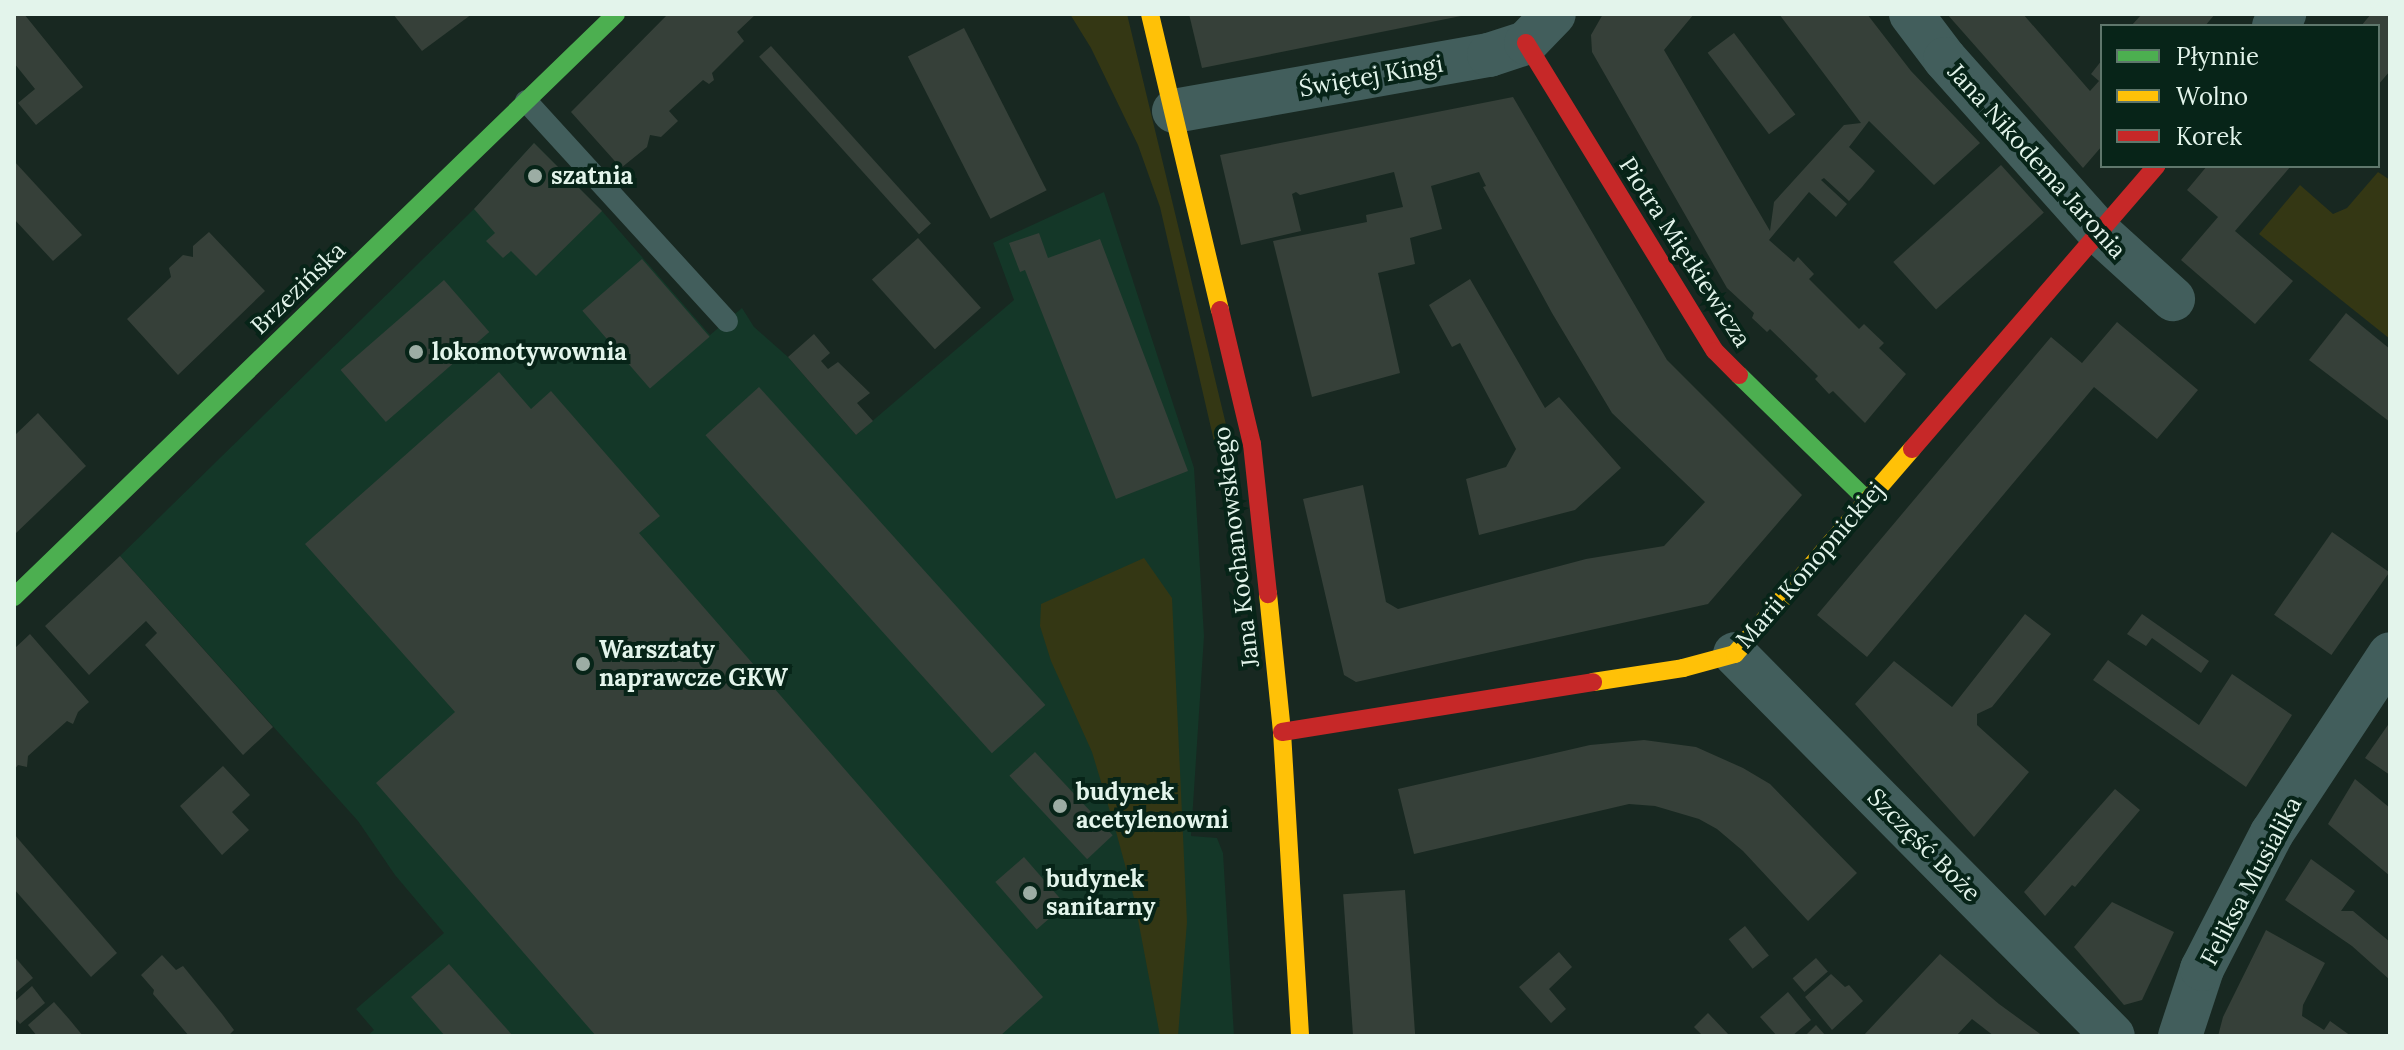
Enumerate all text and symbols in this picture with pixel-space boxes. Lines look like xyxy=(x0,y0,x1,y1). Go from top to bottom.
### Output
legend xyxy=(2100,24,2380,168)
text: Płynnie xyxy=(2176,41,2259,72)
street label: Świętej Kingi xyxy=(1297,49,1445,103)
street label: Jana Nikodema Jaronia xyxy=(1942,58,2132,264)
text: Wolno xyxy=(2176,81,2248,112)
text: Korek xyxy=(2176,121,2242,152)
street label: Piotra Miętkiewicza xyxy=(1613,152,1757,352)
place label: szatnia xyxy=(551,162,633,190)
marker: szatnia xyxy=(526,167,544,185)
street label: Brzezińska xyxy=(245,236,351,340)
place label: lokomotywownia xyxy=(432,338,627,366)
marker: lokomotywownia xyxy=(407,343,425,361)
street label: Jana Kochanowskiego xyxy=(1207,425,1265,669)
street label: Marii Konopnickiej xyxy=(1730,476,1890,654)
place label: Warsztaty naprawcze GKW xyxy=(599,636,788,692)
marker: Warsztaty naprawcze GKW xyxy=(574,655,592,673)
place label: budynek acetylenowni xyxy=(1076,778,1229,834)
street label: Szczęść Boże xyxy=(1862,783,1986,907)
street label: Feliksa Musialika xyxy=(2194,792,2308,970)
marker: budynek acetylenowni xyxy=(1051,797,1069,815)
place label: budynek sanitarny xyxy=(1046,865,1155,921)
marker: budynek sanitarny xyxy=(1021,884,1039,902)

